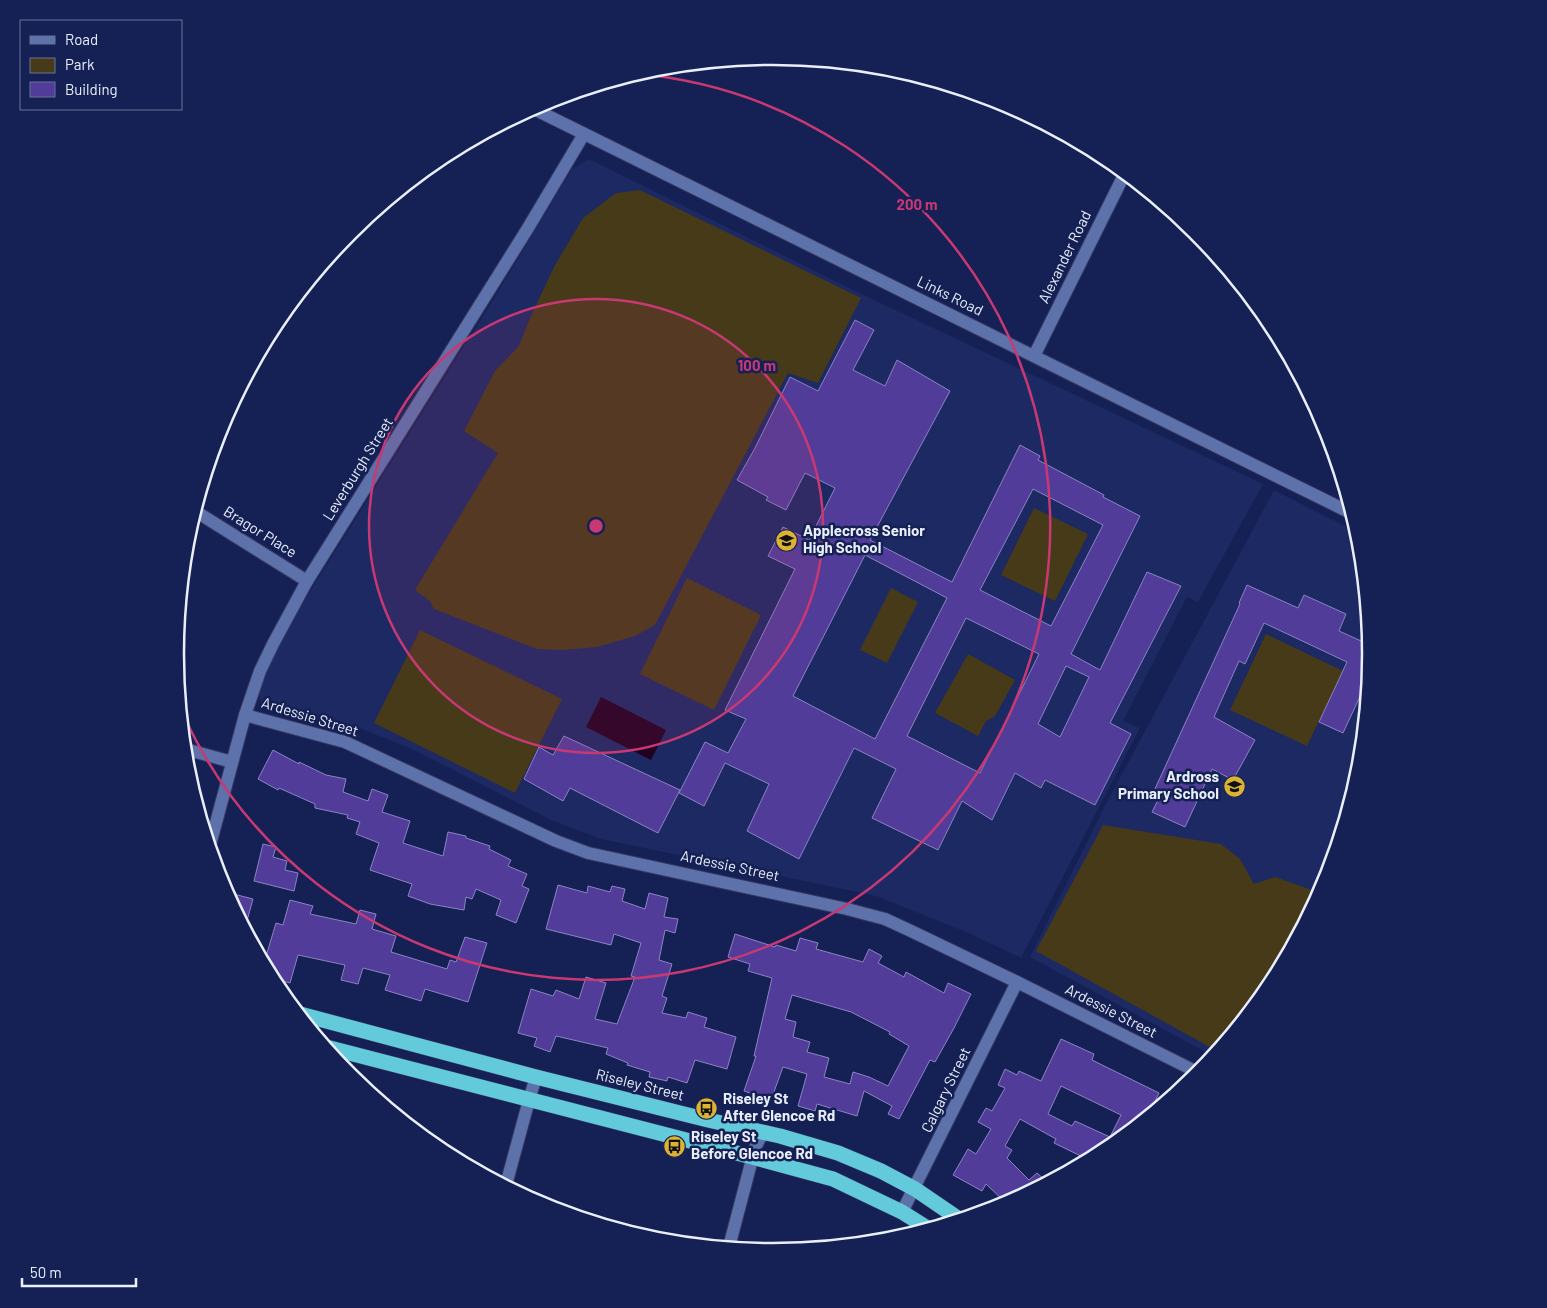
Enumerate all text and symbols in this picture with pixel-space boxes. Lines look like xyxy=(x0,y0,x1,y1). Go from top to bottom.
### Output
legend xyxy=(20,20,182,110)
text: Road xyxy=(65,30,98,48)
text: Park xyxy=(65,55,95,73)
text: Building xyxy=(65,80,118,98)
text: 200 m xyxy=(896,195,938,213)
street label: Alexander Road xyxy=(1034,207,1094,306)
street label: Links Road xyxy=(914,271,986,319)
text: 100 m xyxy=(738,356,776,374)
street label: Leverburgh Street xyxy=(318,414,396,523)
street label: Bragor Place xyxy=(221,502,300,561)
centre of rings xyxy=(587,517,605,535)
place label: Applecross Senior High School xyxy=(803,521,925,556)
school or university icon: Applecross Senior High School xyxy=(775,528,799,552)
street label: Ardessie Street xyxy=(260,693,361,739)
place label: Ardross Primary School xyxy=(1118,767,1219,802)
school or university icon: Ardross Primary School xyxy=(1223,774,1247,798)
street label: Ardessie Street xyxy=(679,846,781,884)
street label: Ardessie Street xyxy=(1063,979,1160,1041)
street label: Calgary Street xyxy=(917,1044,973,1135)
street label: Riseley Street xyxy=(594,1064,686,1104)
place label: Riseley St After Glencoe Rd xyxy=(723,1089,835,1124)
bus stop icon: Riseley St After Glencoe Rd xyxy=(695,1096,719,1120)
place label: Riseley St Before Glencoe Rd xyxy=(691,1127,813,1162)
bus stop icon: Riseley St Before Glencoe Rd xyxy=(663,1134,687,1158)
scale bar xyxy=(22,1256,136,1288)
text: 50 m xyxy=(30,1263,62,1281)

